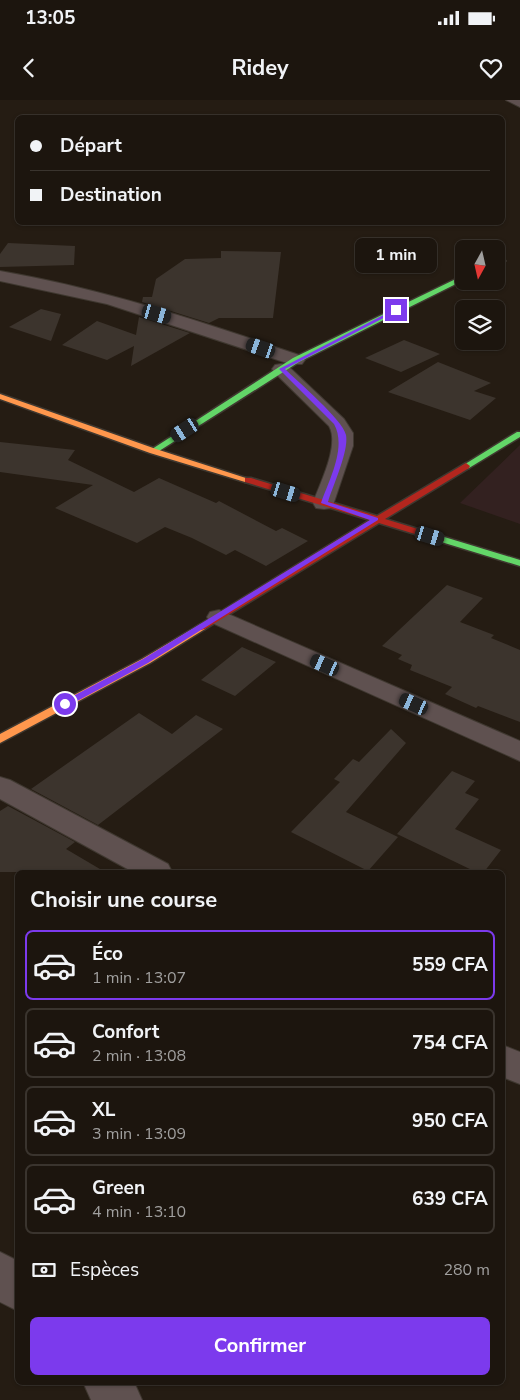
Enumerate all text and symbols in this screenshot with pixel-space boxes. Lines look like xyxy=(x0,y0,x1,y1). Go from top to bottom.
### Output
text: 13:05 xyxy=(25,5,75,31)
text: Ridey xyxy=(231,53,289,83)
icon: back xyxy=(15,54,43,82)
icon: heart xyxy=(477,54,505,82)
text: Départ xyxy=(60,133,122,159)
text: Destination xyxy=(60,182,162,208)
callout: 1 min xyxy=(355,238,437,272)
north arrow xyxy=(455,240,505,290)
map controls xyxy=(455,240,505,350)
text: 1 min xyxy=(375,244,417,266)
route end xyxy=(385,299,407,321)
button: layers xyxy=(455,300,505,350)
car xyxy=(140,303,173,325)
car xyxy=(244,336,277,360)
car xyxy=(168,416,201,444)
car xyxy=(269,480,302,504)
car xyxy=(413,524,446,548)
car xyxy=(308,652,341,678)
car xyxy=(397,691,430,717)
route start xyxy=(54,693,76,715)
text: Choisir une course xyxy=(30,885,217,915)
text: Éco xyxy=(92,941,123,967)
icon: car xyxy=(32,943,77,988)
text: 559 CFA xyxy=(412,952,488,978)
text: 1 min · 13:07 xyxy=(92,967,186,989)
text: Confort xyxy=(92,1019,159,1045)
icon: car xyxy=(32,1021,77,1066)
text: 754 CFA xyxy=(412,1030,488,1056)
text: 2 min · 13:08 xyxy=(92,1045,186,1067)
text: XL xyxy=(92,1097,115,1123)
icon: car xyxy=(32,1099,77,1144)
text: 950 CFA xyxy=(412,1108,488,1134)
text: 3 min · 13:09 xyxy=(92,1123,186,1145)
text: Green xyxy=(92,1175,145,1201)
icon: car xyxy=(32,1177,77,1222)
text: 639 CFA xyxy=(412,1186,488,1212)
text: 4 min · 13:10 xyxy=(92,1201,186,1223)
icon: cash xyxy=(30,1256,58,1284)
text: Espèces xyxy=(70,1257,139,1283)
text: 280 m xyxy=(443,1259,490,1281)
button: Confirmer xyxy=(30,1317,490,1375)

